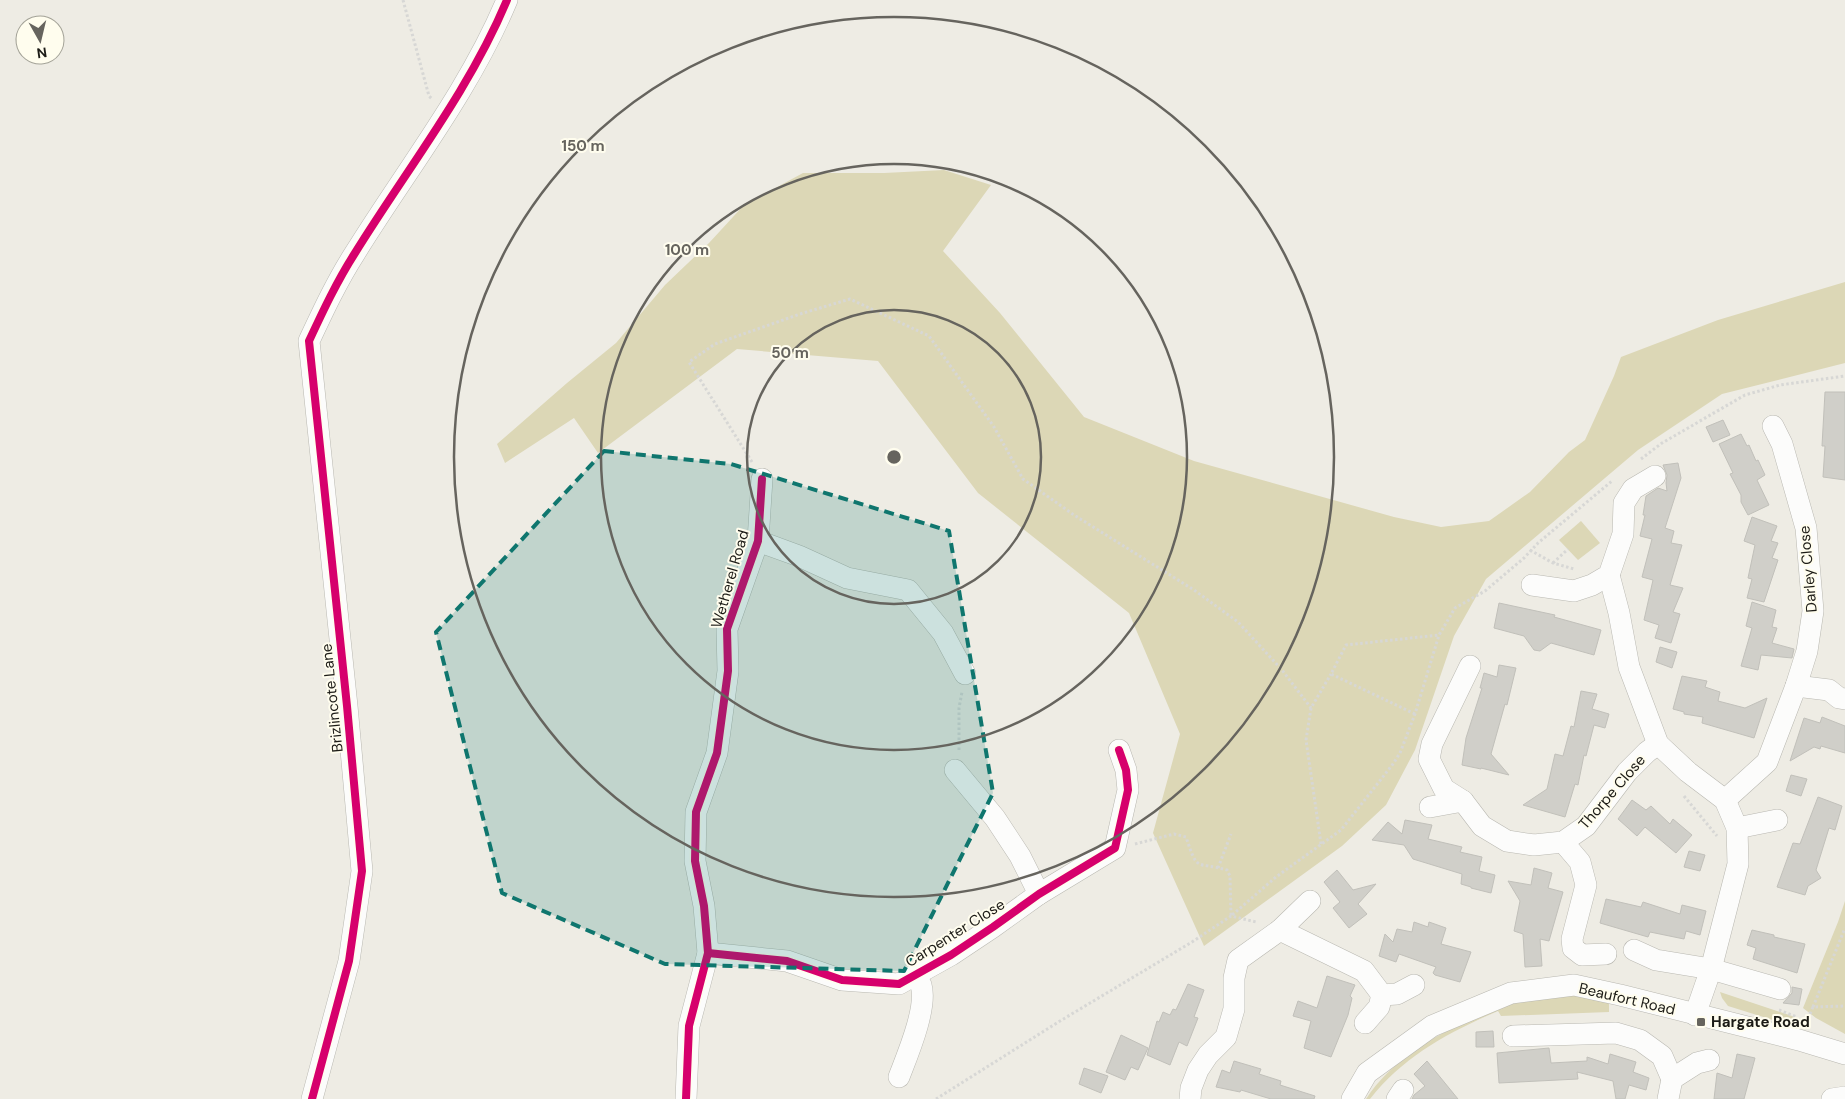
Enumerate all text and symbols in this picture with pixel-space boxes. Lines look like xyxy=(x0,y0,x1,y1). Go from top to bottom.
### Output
north arrow xyxy=(15,15,65,65)
text: N xyxy=(35,43,48,62)
text: 150 m xyxy=(562,136,605,156)
text: 100 m xyxy=(665,240,709,260)
text: 50 m xyxy=(771,343,809,363)
centre of rings xyxy=(885,448,903,466)
street label: Darley Close xyxy=(1794,525,1822,613)
street label: Wetherel Road xyxy=(706,528,754,630)
street label: Brizlincote Lane xyxy=(316,643,348,753)
street label: Thorpe Close xyxy=(1574,751,1650,833)
street label: Carpenter Close xyxy=(901,894,1009,972)
street label: Beaufort Road xyxy=(1577,978,1677,1020)
place label: Hargate Road xyxy=(1711,1012,1810,1032)
marker: Hargate Road xyxy=(1695,1016,1707,1028)

